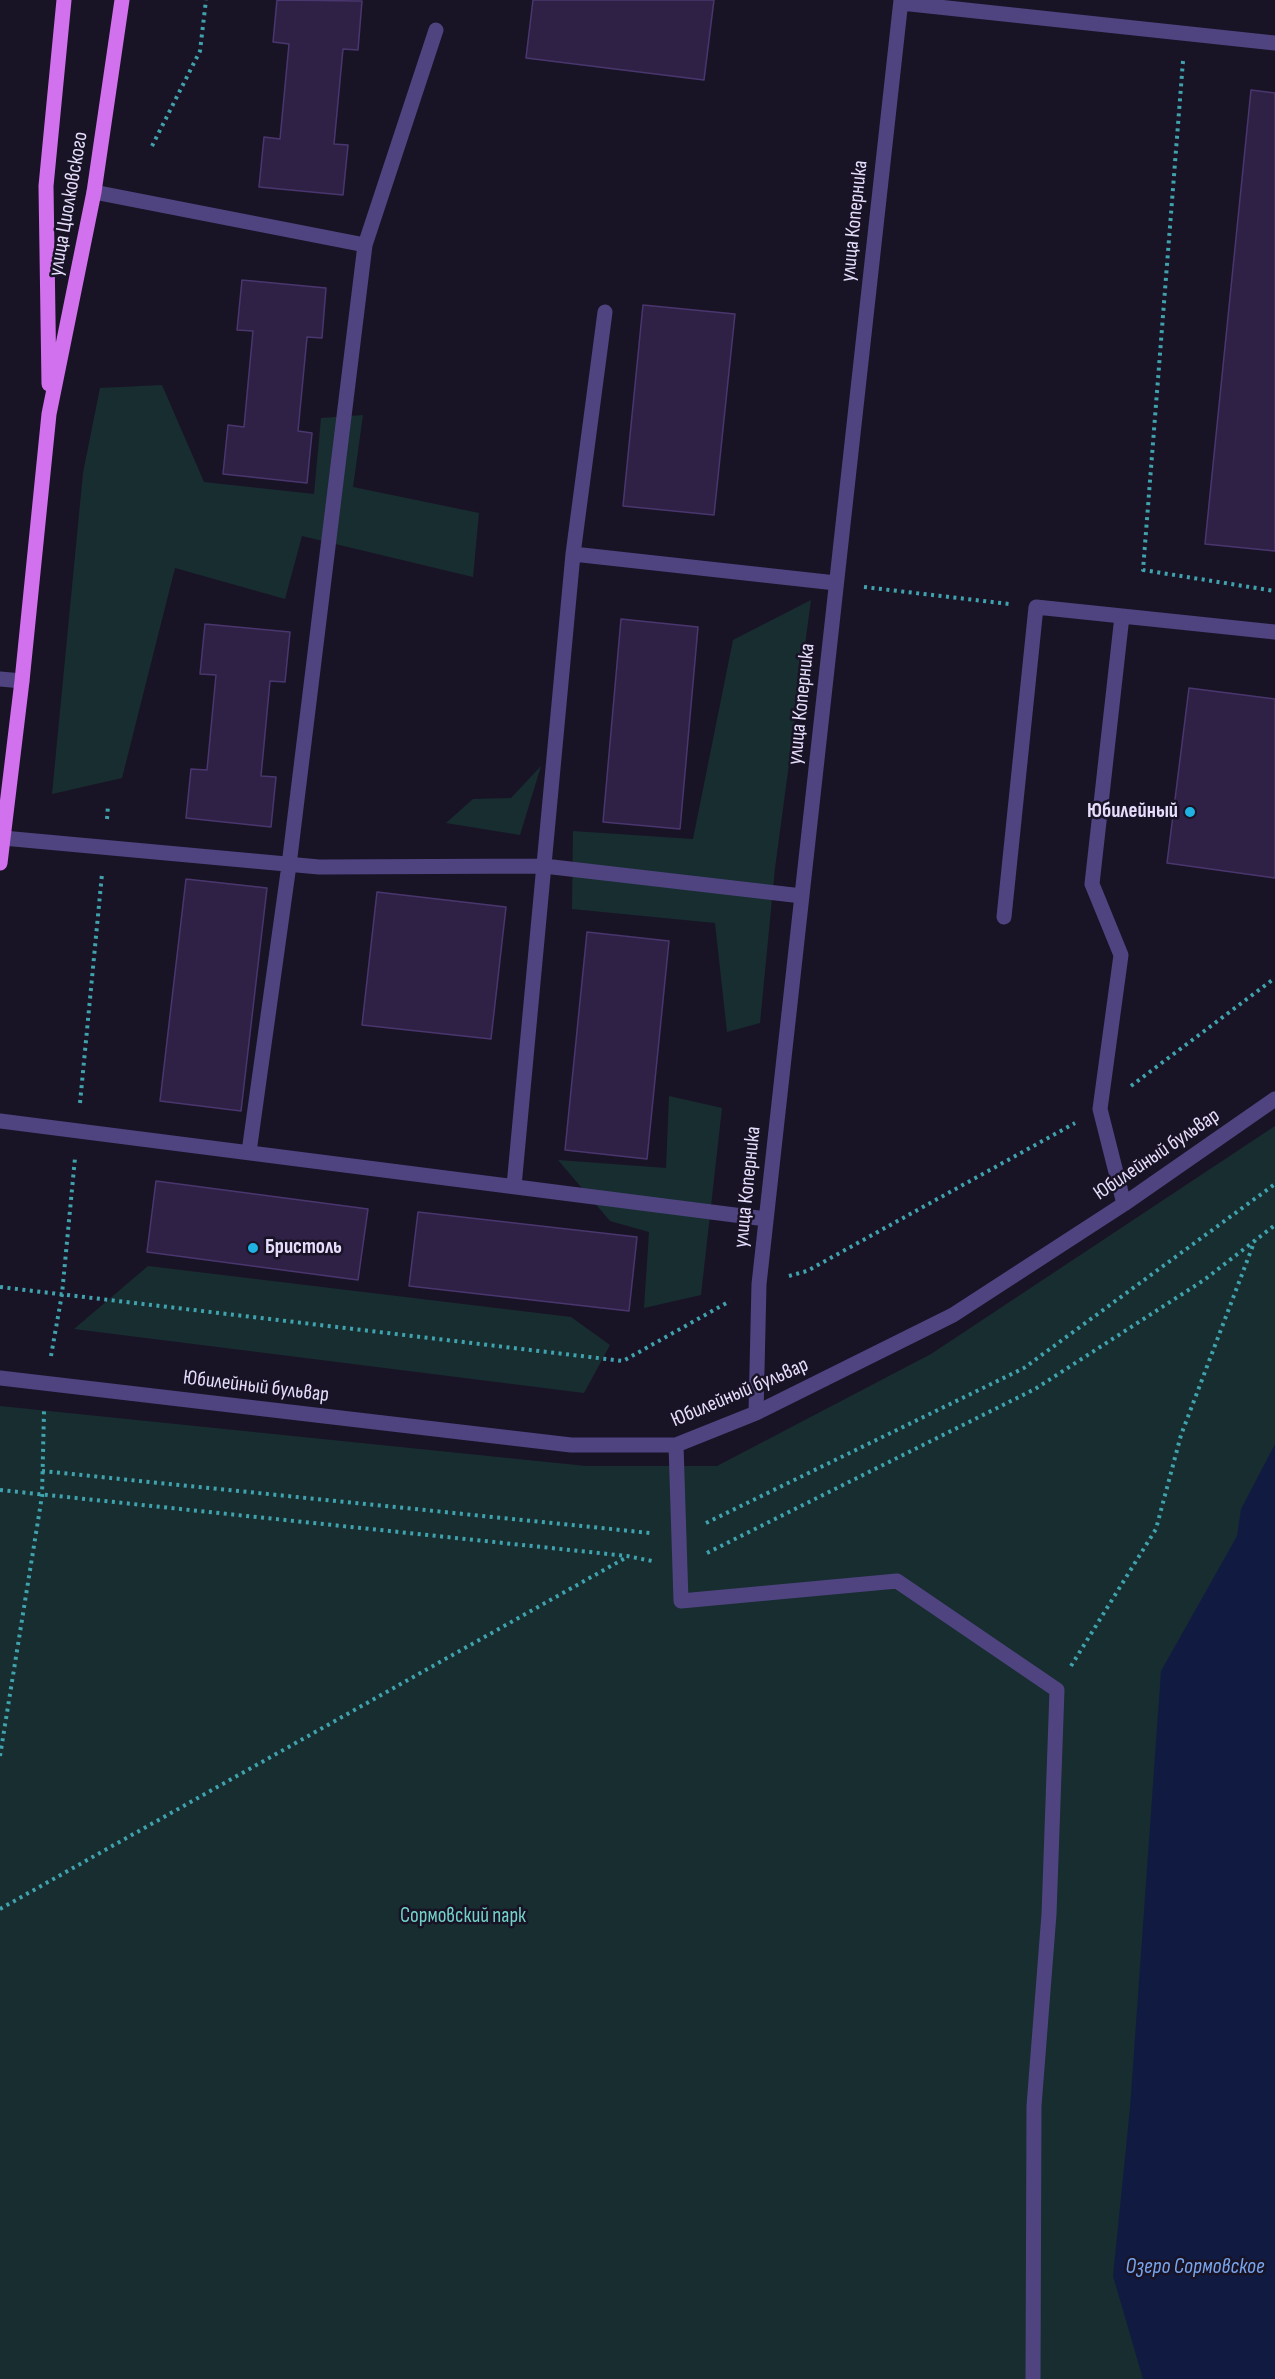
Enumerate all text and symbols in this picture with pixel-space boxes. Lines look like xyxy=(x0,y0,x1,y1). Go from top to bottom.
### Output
street label: улица Циолковского xyxy=(44,130,94,278)
street label: улица Коперника xyxy=(836,159,874,283)
street label: улица Коперника xyxy=(783,642,821,766)
place label: Юбилейный xyxy=(1087,799,1178,825)
marker: Юбилейный xyxy=(1183,805,1197,819)
street label: Юбилейный бульвар xyxy=(1089,1104,1225,1206)
street label: улица Коперника xyxy=(729,1125,767,1249)
place label: Бристоль xyxy=(265,1235,342,1261)
marker: Бристоль xyxy=(246,1241,260,1255)
street label: Юбилейный бульвар xyxy=(668,1353,812,1433)
street label: Юбилейный бульвар xyxy=(182,1366,330,1408)
park label: Сормовский парк xyxy=(400,1904,526,1930)
water label: Озеро Сормовское xyxy=(1126,2254,1264,2280)

